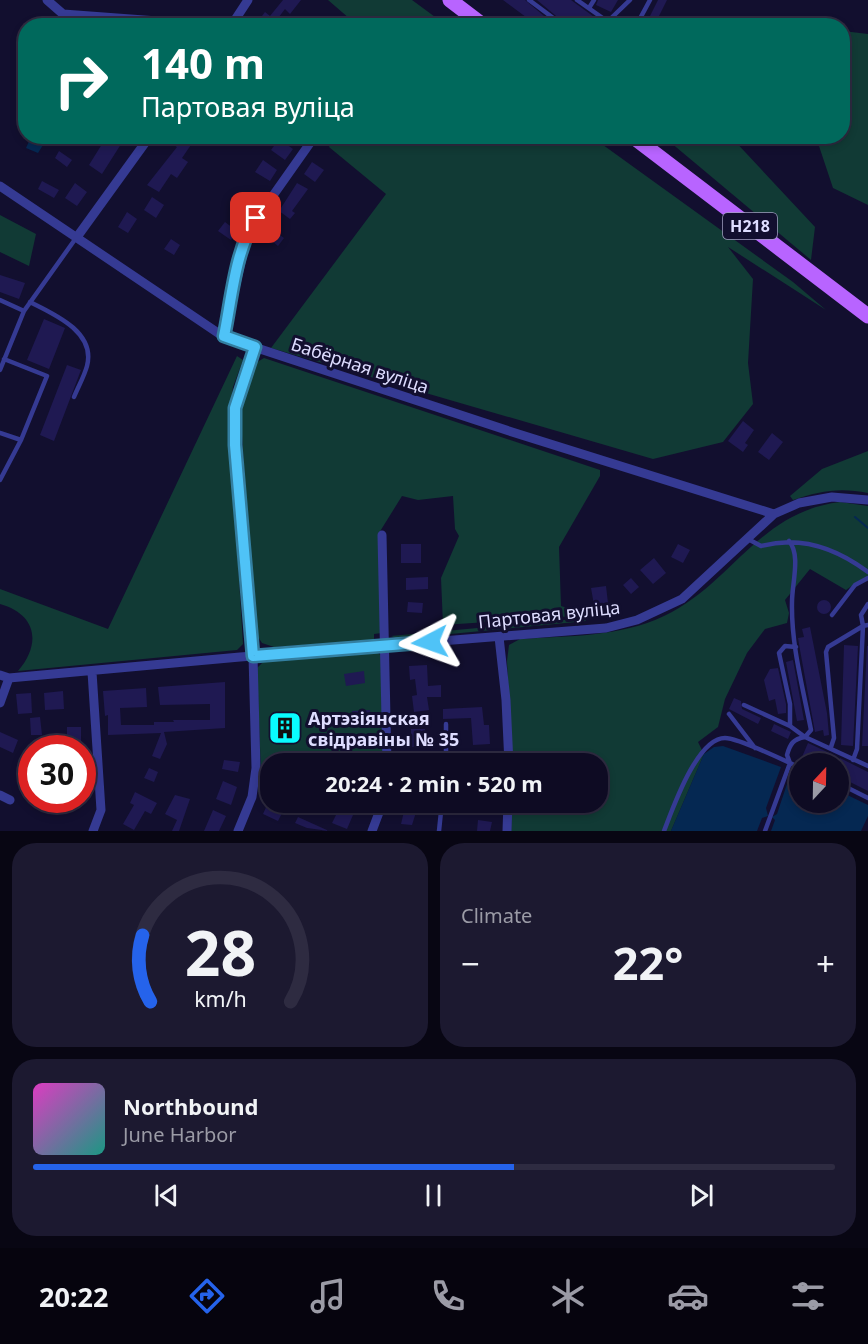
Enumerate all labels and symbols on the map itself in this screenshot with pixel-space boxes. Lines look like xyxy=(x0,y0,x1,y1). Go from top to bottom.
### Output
pin xyxy=(230,192,281,243)
road number: Н218 xyxy=(723,213,777,239)
street label: Бабёрная вуліца xyxy=(288,331,432,399)
street label: Партовая вуліца xyxy=(477,595,621,633)
position arrow xyxy=(398,610,462,674)
place label: Артэзіянская свідравіны № 35 xyxy=(308,706,459,751)
building icon: Артэзіянская свідравіны № 35 xyxy=(267,710,303,746)
speed limit sign: 30 xyxy=(18,735,96,813)
north arrow xyxy=(789,753,849,813)

